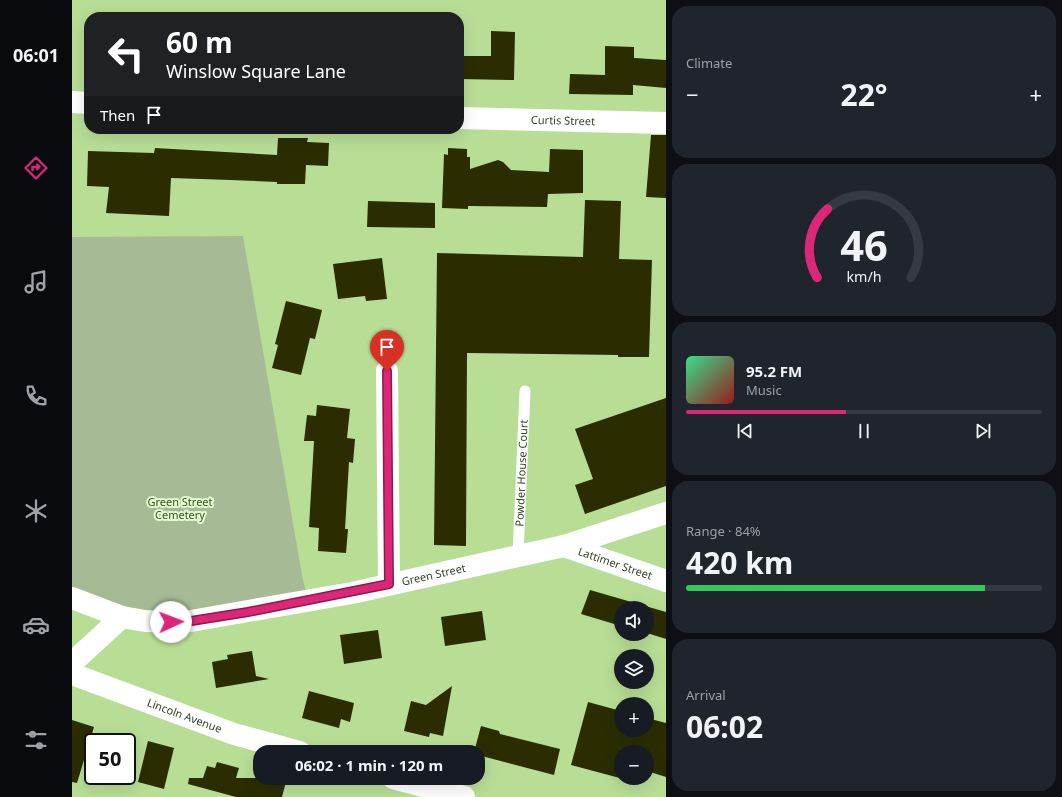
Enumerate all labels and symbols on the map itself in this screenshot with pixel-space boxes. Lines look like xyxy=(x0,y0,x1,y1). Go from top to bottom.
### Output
street label: Curtis Street xyxy=(531,112,595,128)
pin xyxy=(370,330,404,371)
street label: Powder House Court xyxy=(511,419,531,527)
park label: Green Street Cemetery xyxy=(147,494,213,522)
street label: Lattimer Street xyxy=(576,543,654,583)
street label: Green Street xyxy=(400,560,467,589)
position arrow xyxy=(150,601,192,643)
street label: Lincoln Avenue xyxy=(145,695,224,736)
speed limit sign: 50 xyxy=(84,733,136,785)

